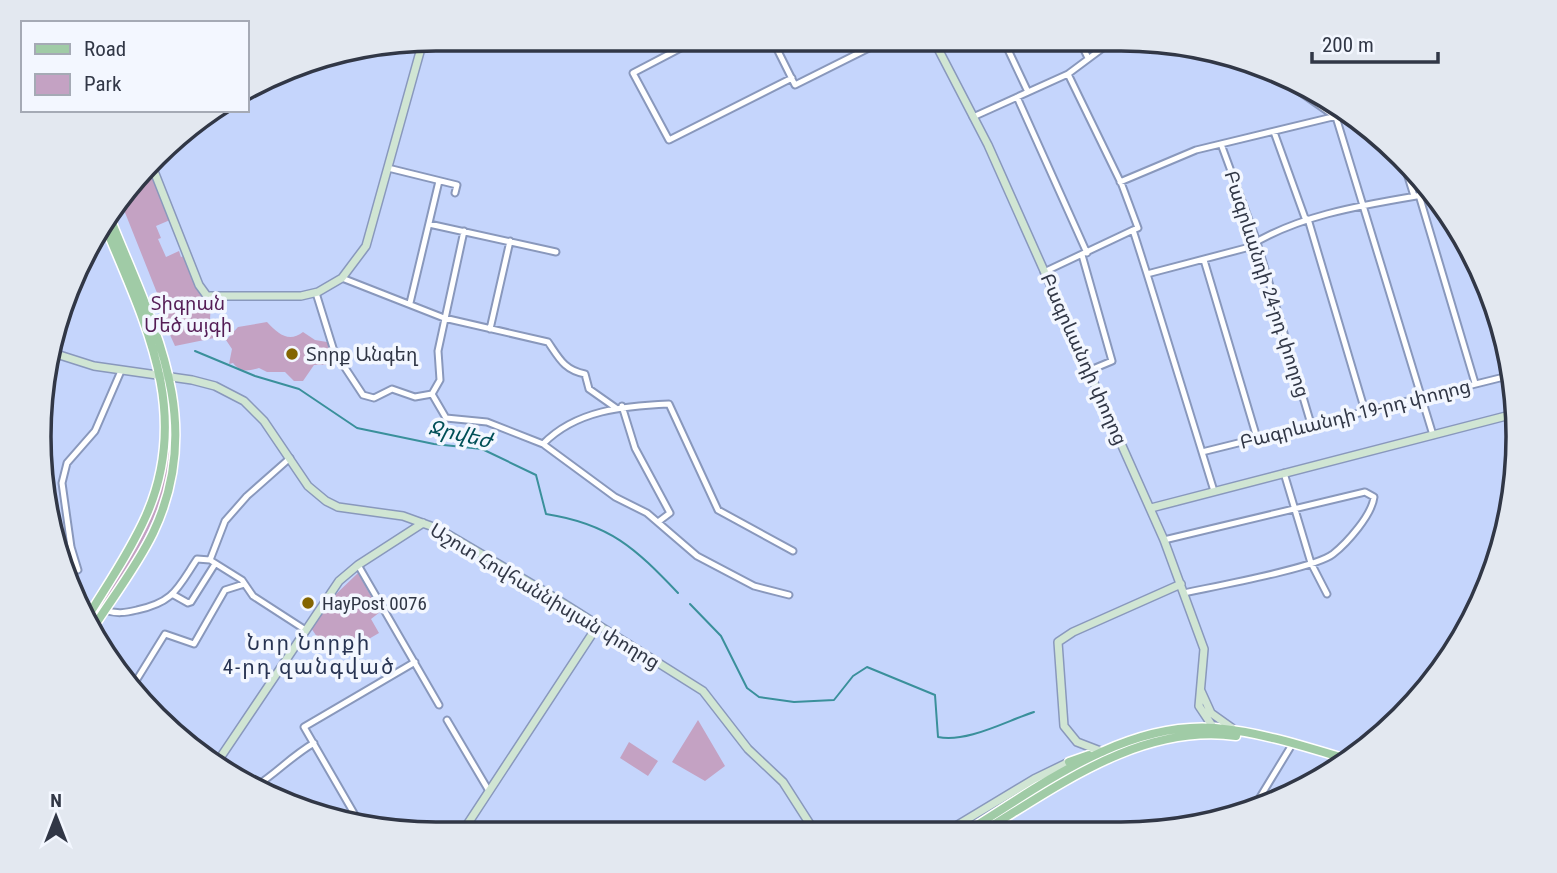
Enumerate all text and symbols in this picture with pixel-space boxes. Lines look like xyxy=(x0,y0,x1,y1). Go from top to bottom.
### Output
legend xyxy=(21,21,248,112)
scale bar xyxy=(1312,21,1438,65)
text: 200 m xyxy=(1322,33,1374,57)
text: Road xyxy=(84,37,126,61)
text: Park xyxy=(84,72,122,96)
street label: Բագրևանդի 24-րդ փողոց xyxy=(1219,168,1315,400)
street label: Բագրևանդի փողոց xyxy=(1036,270,1132,448)
park label: Տիգրան Մեծ այգի xyxy=(144,292,232,337)
place label: Տորք Անգեղ xyxy=(306,343,419,366)
marker: Տորք Անգեղ xyxy=(284,346,300,362)
street label: Բագրևանդի 19-րդ փողոց xyxy=(1237,374,1473,454)
water label: Ջրվեժ xyxy=(426,415,497,454)
street label: Աշոտ Հովհաննիսյան փողոց xyxy=(426,518,664,674)
place label: HayPost 0076 xyxy=(322,592,427,615)
marker: HayPost 0076 xyxy=(300,595,316,611)
district label: Նոր Նորքի 4-րդ զանգված xyxy=(223,631,395,679)
north arrow xyxy=(21,782,91,852)
text: N xyxy=(50,789,62,812)

